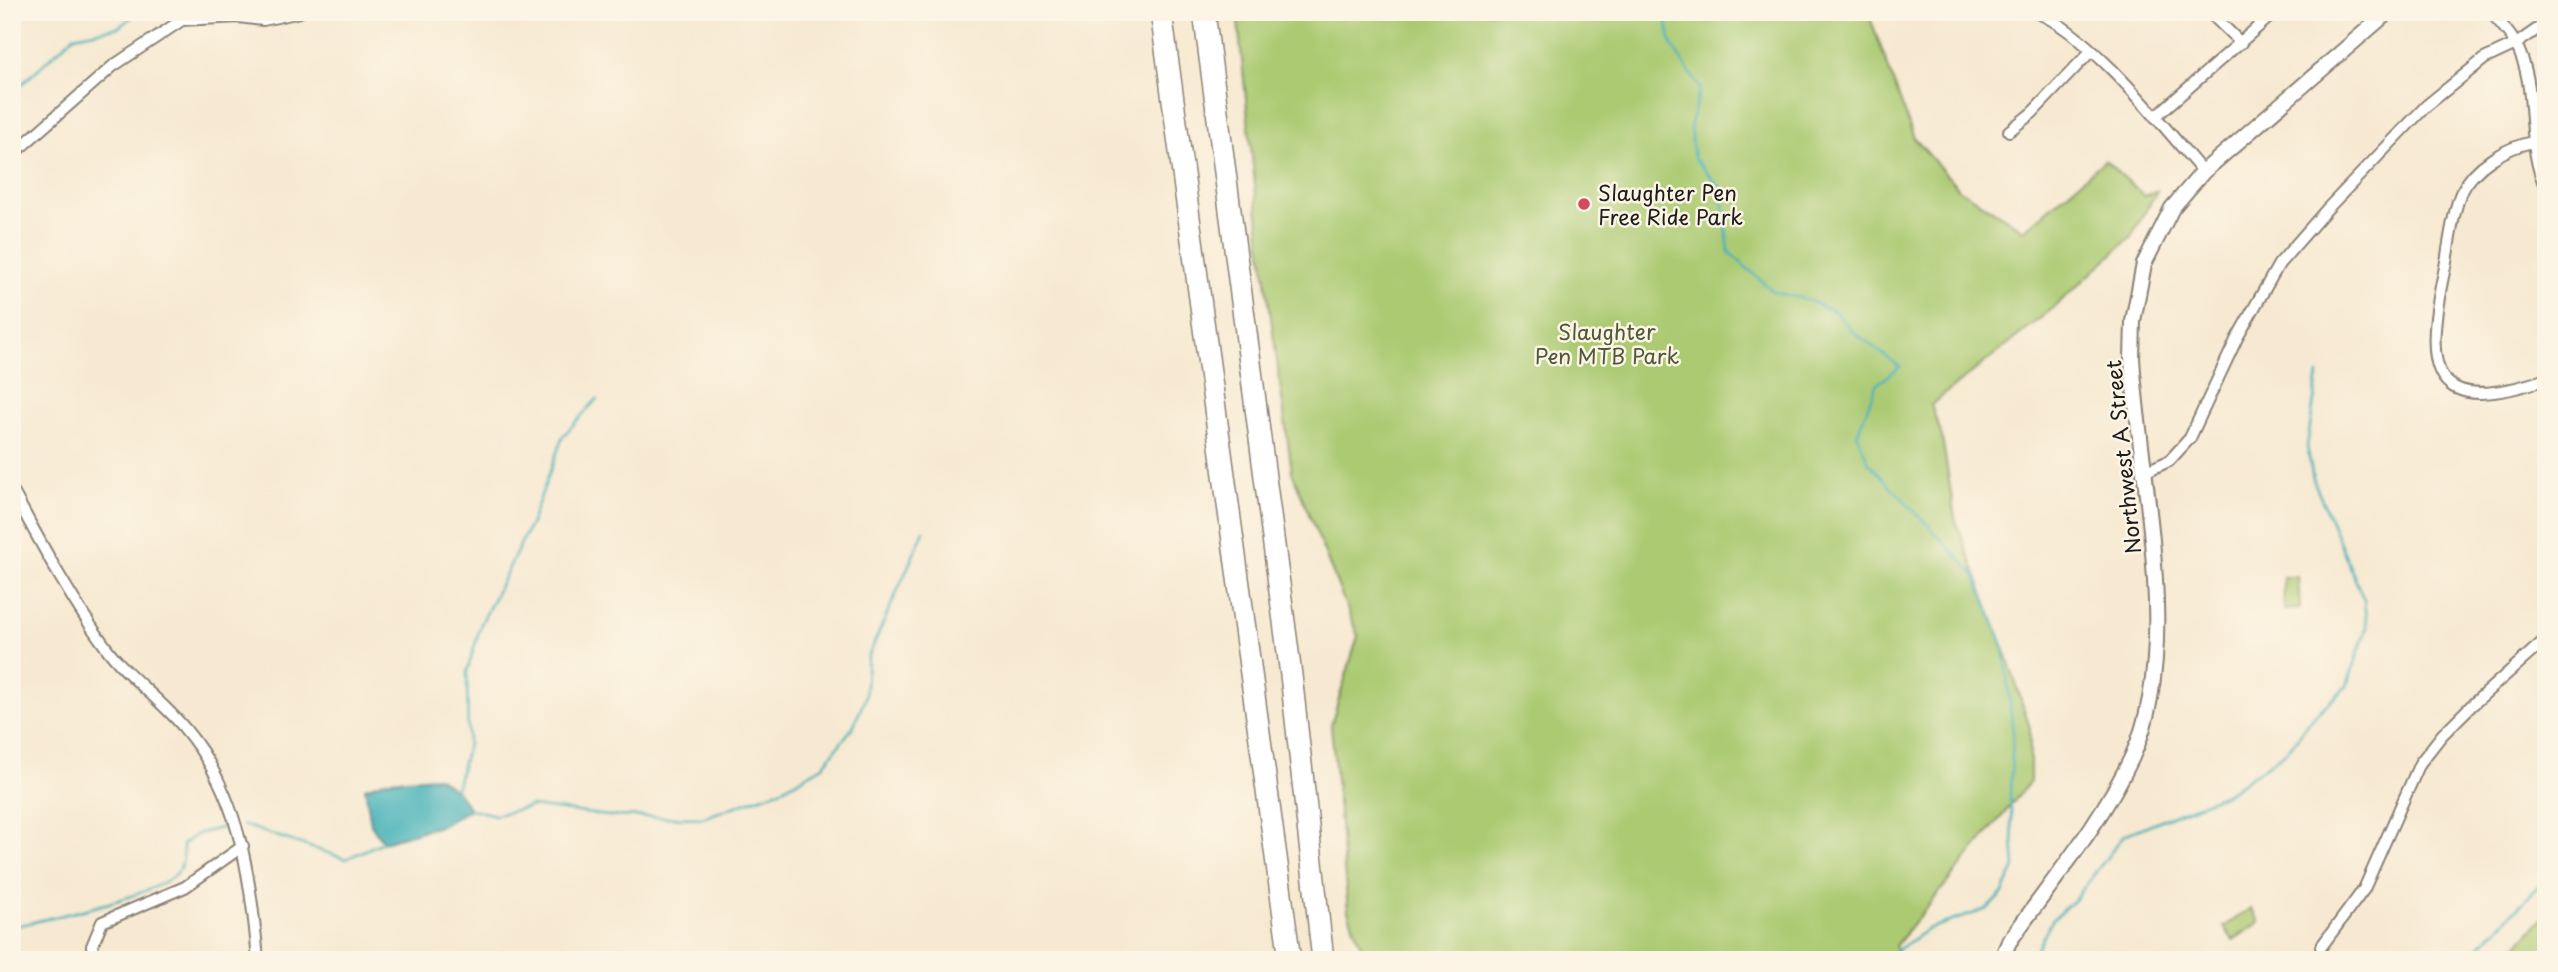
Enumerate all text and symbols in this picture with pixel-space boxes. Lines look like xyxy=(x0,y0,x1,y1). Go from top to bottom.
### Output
place label: Slaughter Pen Free Ride Park xyxy=(1598,176,1743,232)
marker: Slaughter Pen Free Ride Park xyxy=(1576,196,1592,212)
park label: Slaughter Pen MTB Park xyxy=(1535,315,1679,371)
street label: Northwest A Street xyxy=(2096,358,2148,556)

